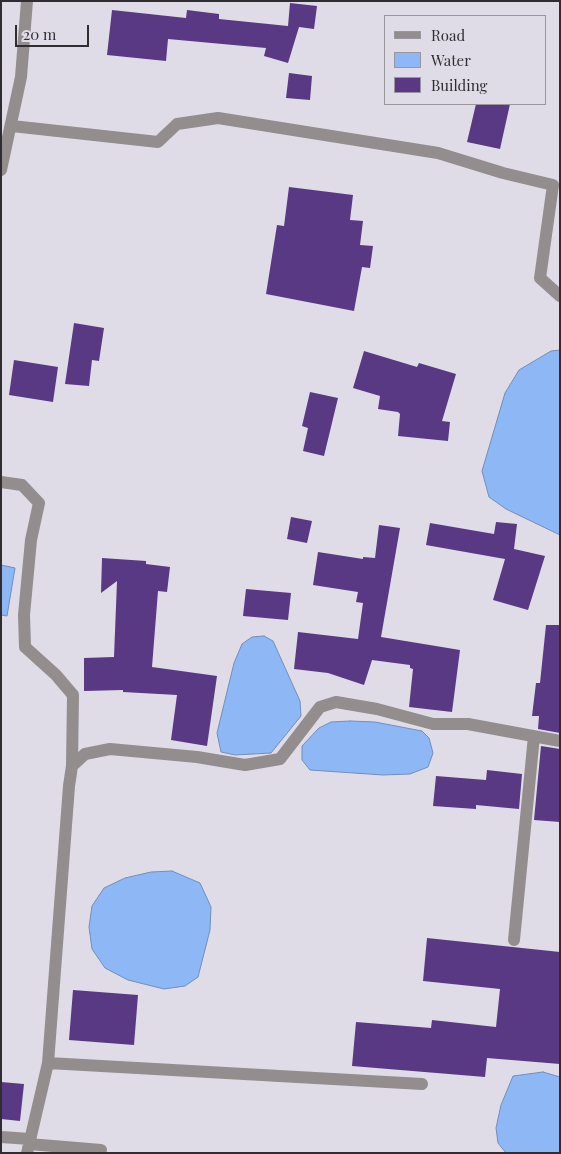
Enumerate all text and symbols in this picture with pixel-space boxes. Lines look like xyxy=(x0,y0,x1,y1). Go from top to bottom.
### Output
scale bar xyxy=(18,15,91,47)
legend xyxy=(384,15,546,105)
text: 20 m xyxy=(23,24,56,44)
text: Road xyxy=(431,25,465,45)
text: Water xyxy=(431,50,471,70)
text: Building xyxy=(431,75,487,95)

